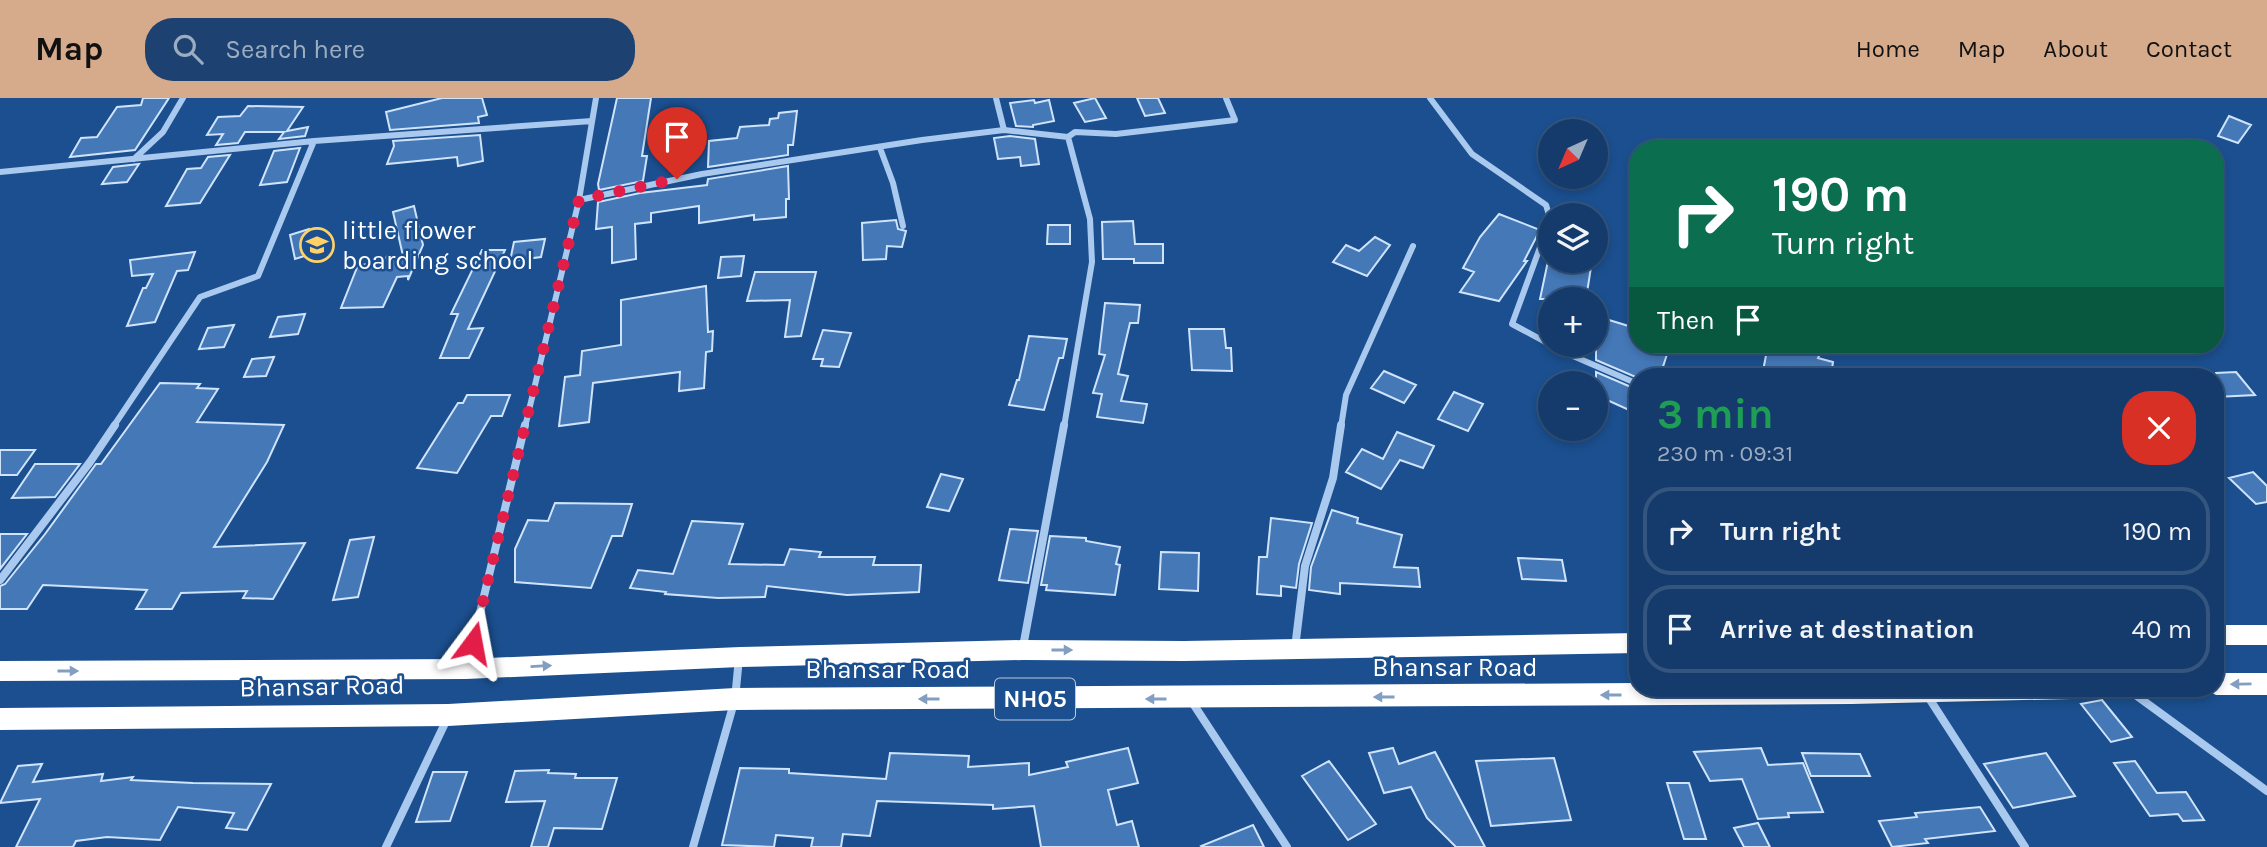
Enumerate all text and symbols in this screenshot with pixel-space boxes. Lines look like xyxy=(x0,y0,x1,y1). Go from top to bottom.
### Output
search box xyxy=(145,18,635,81)
text: Map xyxy=(35,30,103,68)
icon: search xyxy=(169,30,207,68)
text: Search here xyxy=(225,34,365,65)
text: Home xyxy=(1856,35,1920,63)
text: Map xyxy=(1958,35,2005,63)
text: About xyxy=(2043,35,2108,63)
text: Contact xyxy=(2146,35,2232,63)
pin xyxy=(647,107,707,179)
icon: arrive xyxy=(658,118,696,156)
north arrow xyxy=(1538,119,1608,189)
map controls xyxy=(1538,119,1608,441)
text: 190 m xyxy=(1772,166,1909,223)
icon: right xyxy=(1657,168,1748,259)
button: layers xyxy=(1538,203,1608,273)
place label: little flower boarding school xyxy=(342,215,534,276)
text: Turn right xyxy=(1772,225,1914,262)
school or university icon: little flower boarding school xyxy=(298,226,336,264)
button: + xyxy=(1538,287,1608,357)
icon: arrive xyxy=(1729,301,1767,339)
text: Then xyxy=(1657,305,1715,336)
button: − xyxy=(1538,371,1608,441)
text: 3 min xyxy=(1657,389,1774,439)
button: close xyxy=(2122,391,2196,465)
text: 230 m · 09:31 xyxy=(1657,440,1793,467)
icon: right xyxy=(1661,512,1699,550)
text: Turn right xyxy=(1720,516,1841,547)
text: 190 m xyxy=(2122,516,2192,547)
position arrow xyxy=(436,606,510,680)
icon: arrive xyxy=(1661,610,1699,648)
text: Arrive at destination xyxy=(1720,614,1974,645)
text: 40 m xyxy=(2132,614,2192,645)
one-way arrow xyxy=(1051,644,1073,656)
street label: Bhansar Road xyxy=(1372,652,1538,683)
street label: Bhansar Road xyxy=(805,654,971,685)
one-way arrow xyxy=(530,660,552,671)
one-way arrow xyxy=(57,665,79,677)
street label: Bhansar Road xyxy=(239,670,405,703)
road number: NH05 xyxy=(995,678,1075,720)
one-way arrow xyxy=(2230,678,2252,690)
one-way arrow xyxy=(1600,689,1622,701)
one-way arrow xyxy=(1372,691,1394,703)
one-way arrow xyxy=(917,693,939,705)
one-way arrow xyxy=(1145,693,1167,705)

